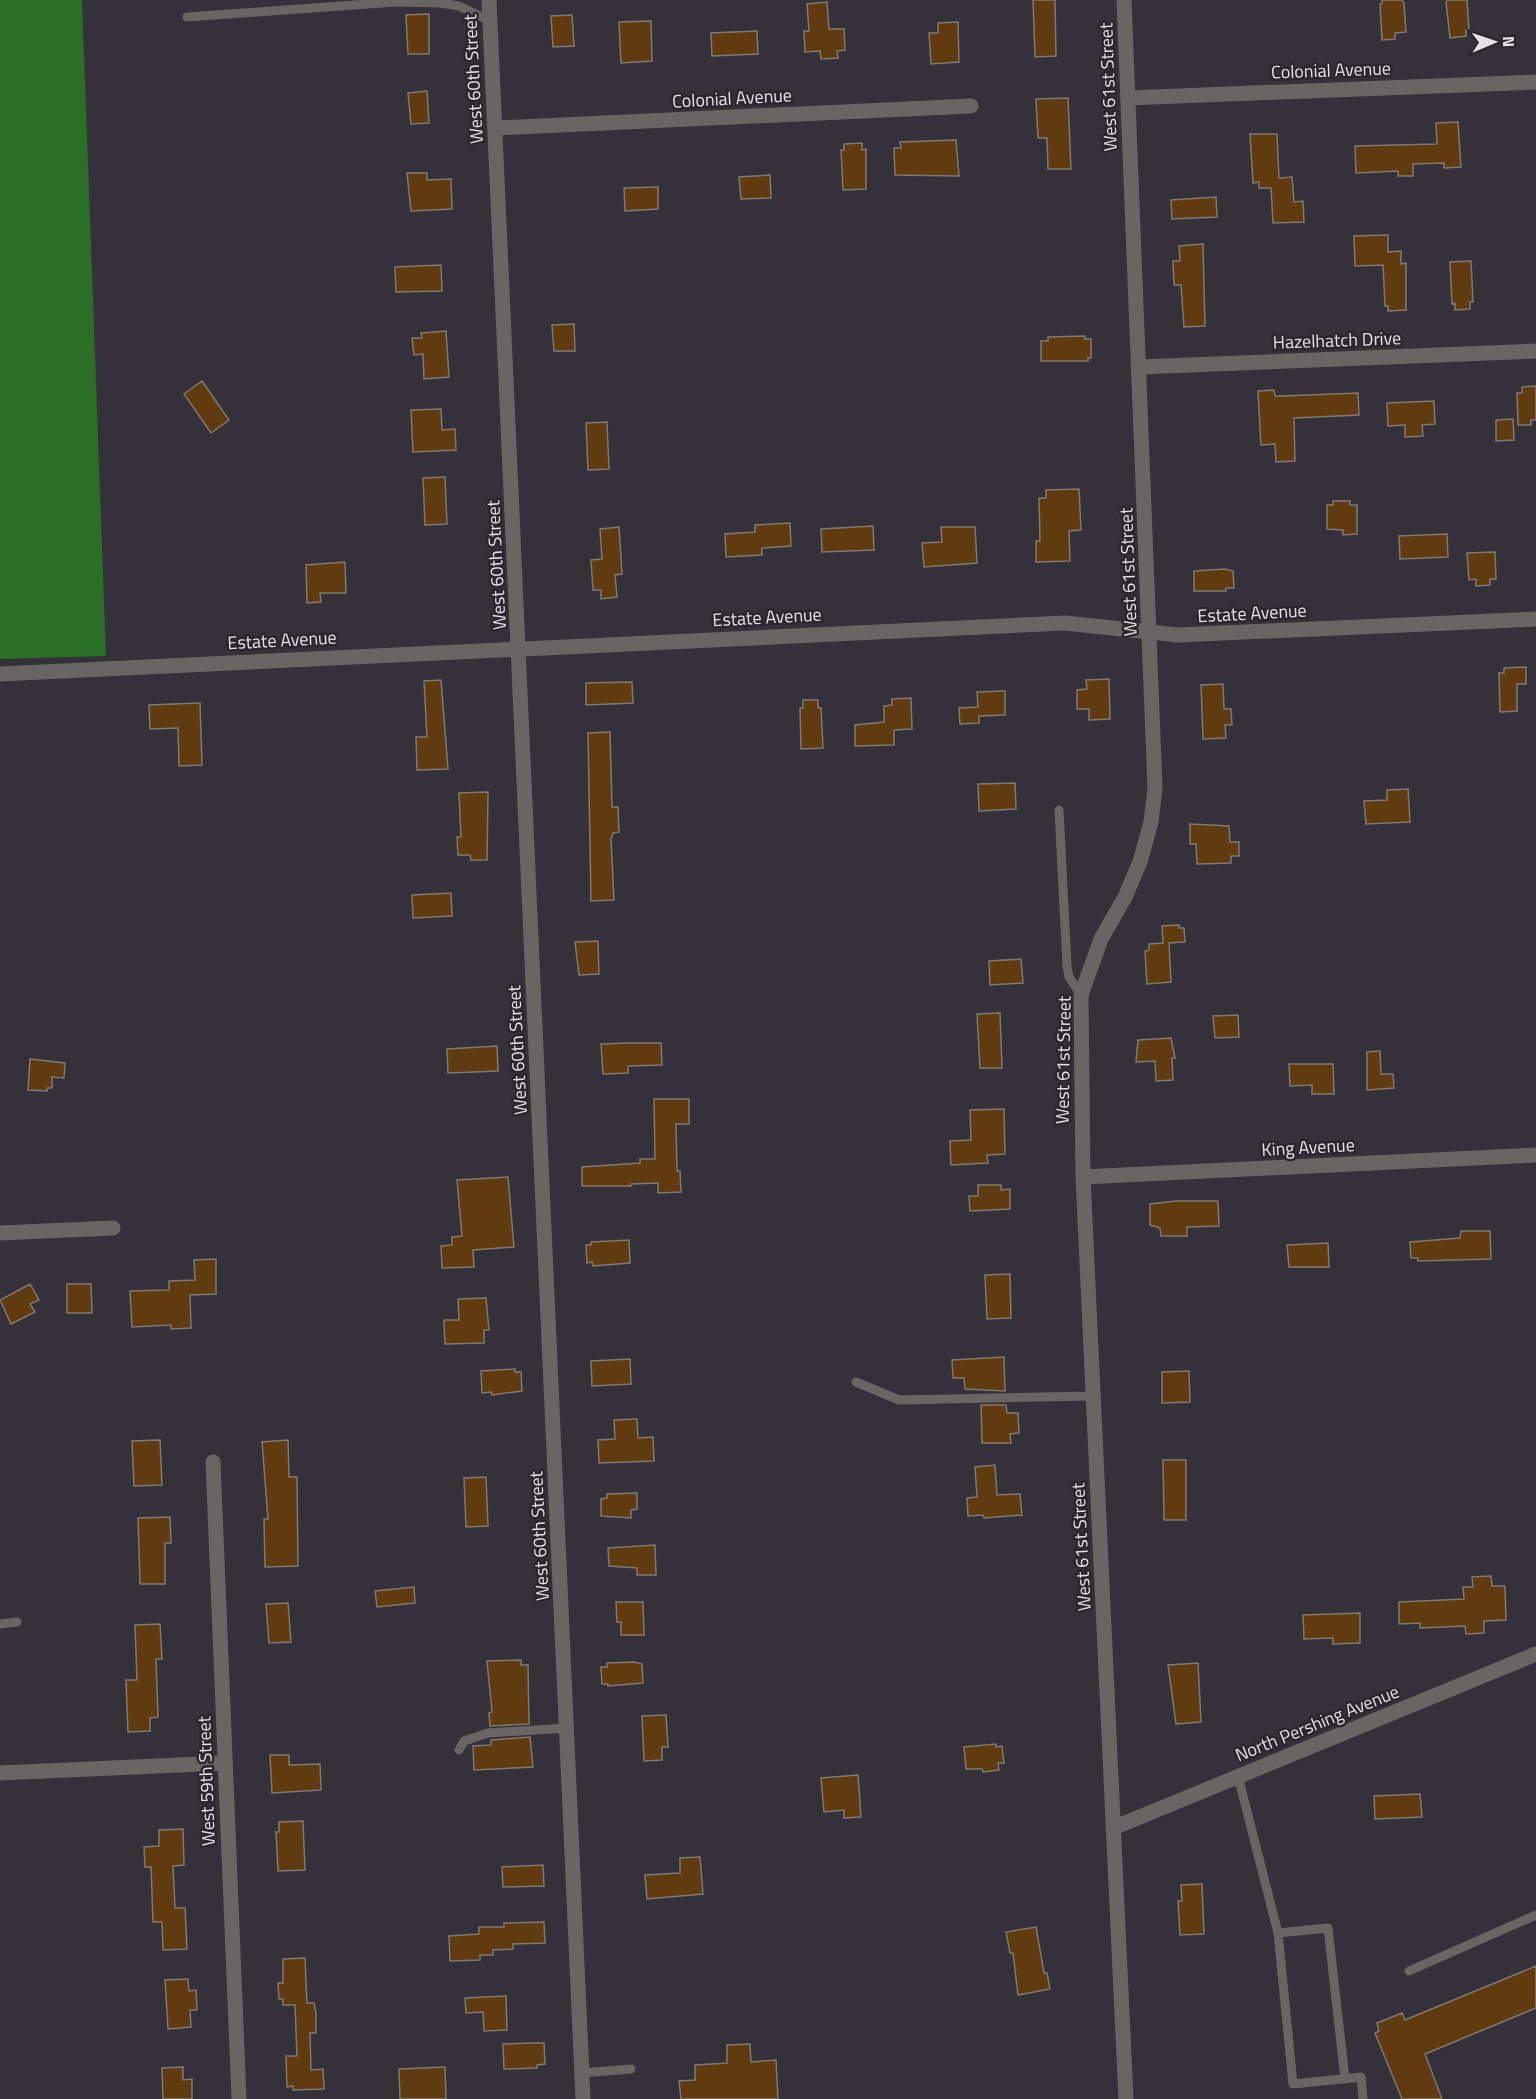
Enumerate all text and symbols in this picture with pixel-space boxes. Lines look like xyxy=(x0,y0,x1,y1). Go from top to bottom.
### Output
north arrow xyxy=(1464,12,1524,72)
street label: West 60th Street xyxy=(456,13,490,145)
street label: West 61st Street xyxy=(1092,22,1124,152)
text: N xyxy=(1497,36,1521,47)
street label: Colonial Avenue xyxy=(1271,54,1391,86)
street label: Colonial Avenue xyxy=(671,81,793,115)
street label: Hazelhatch Drive xyxy=(1272,324,1402,356)
street label: West 60th Street xyxy=(479,499,513,631)
street label: West 61st Street xyxy=(1112,507,1144,637)
street label: Estate Avenue xyxy=(1197,597,1307,629)
street label: Estate Avenue xyxy=(712,601,822,633)
street label: Estate Avenue xyxy=(227,624,337,656)
street label: West 60th Street xyxy=(500,984,534,1116)
street label: West 61st Street xyxy=(1048,995,1078,1124)
street label: King Avenue xyxy=(1261,1131,1355,1163)
street label: West 60th Street xyxy=(522,1470,556,1602)
street label: West 61st Street xyxy=(1064,1481,1098,1612)
street label: North Pershing Avenue xyxy=(1231,1678,1403,1768)
street label: West 59th Street xyxy=(190,1715,222,1846)

